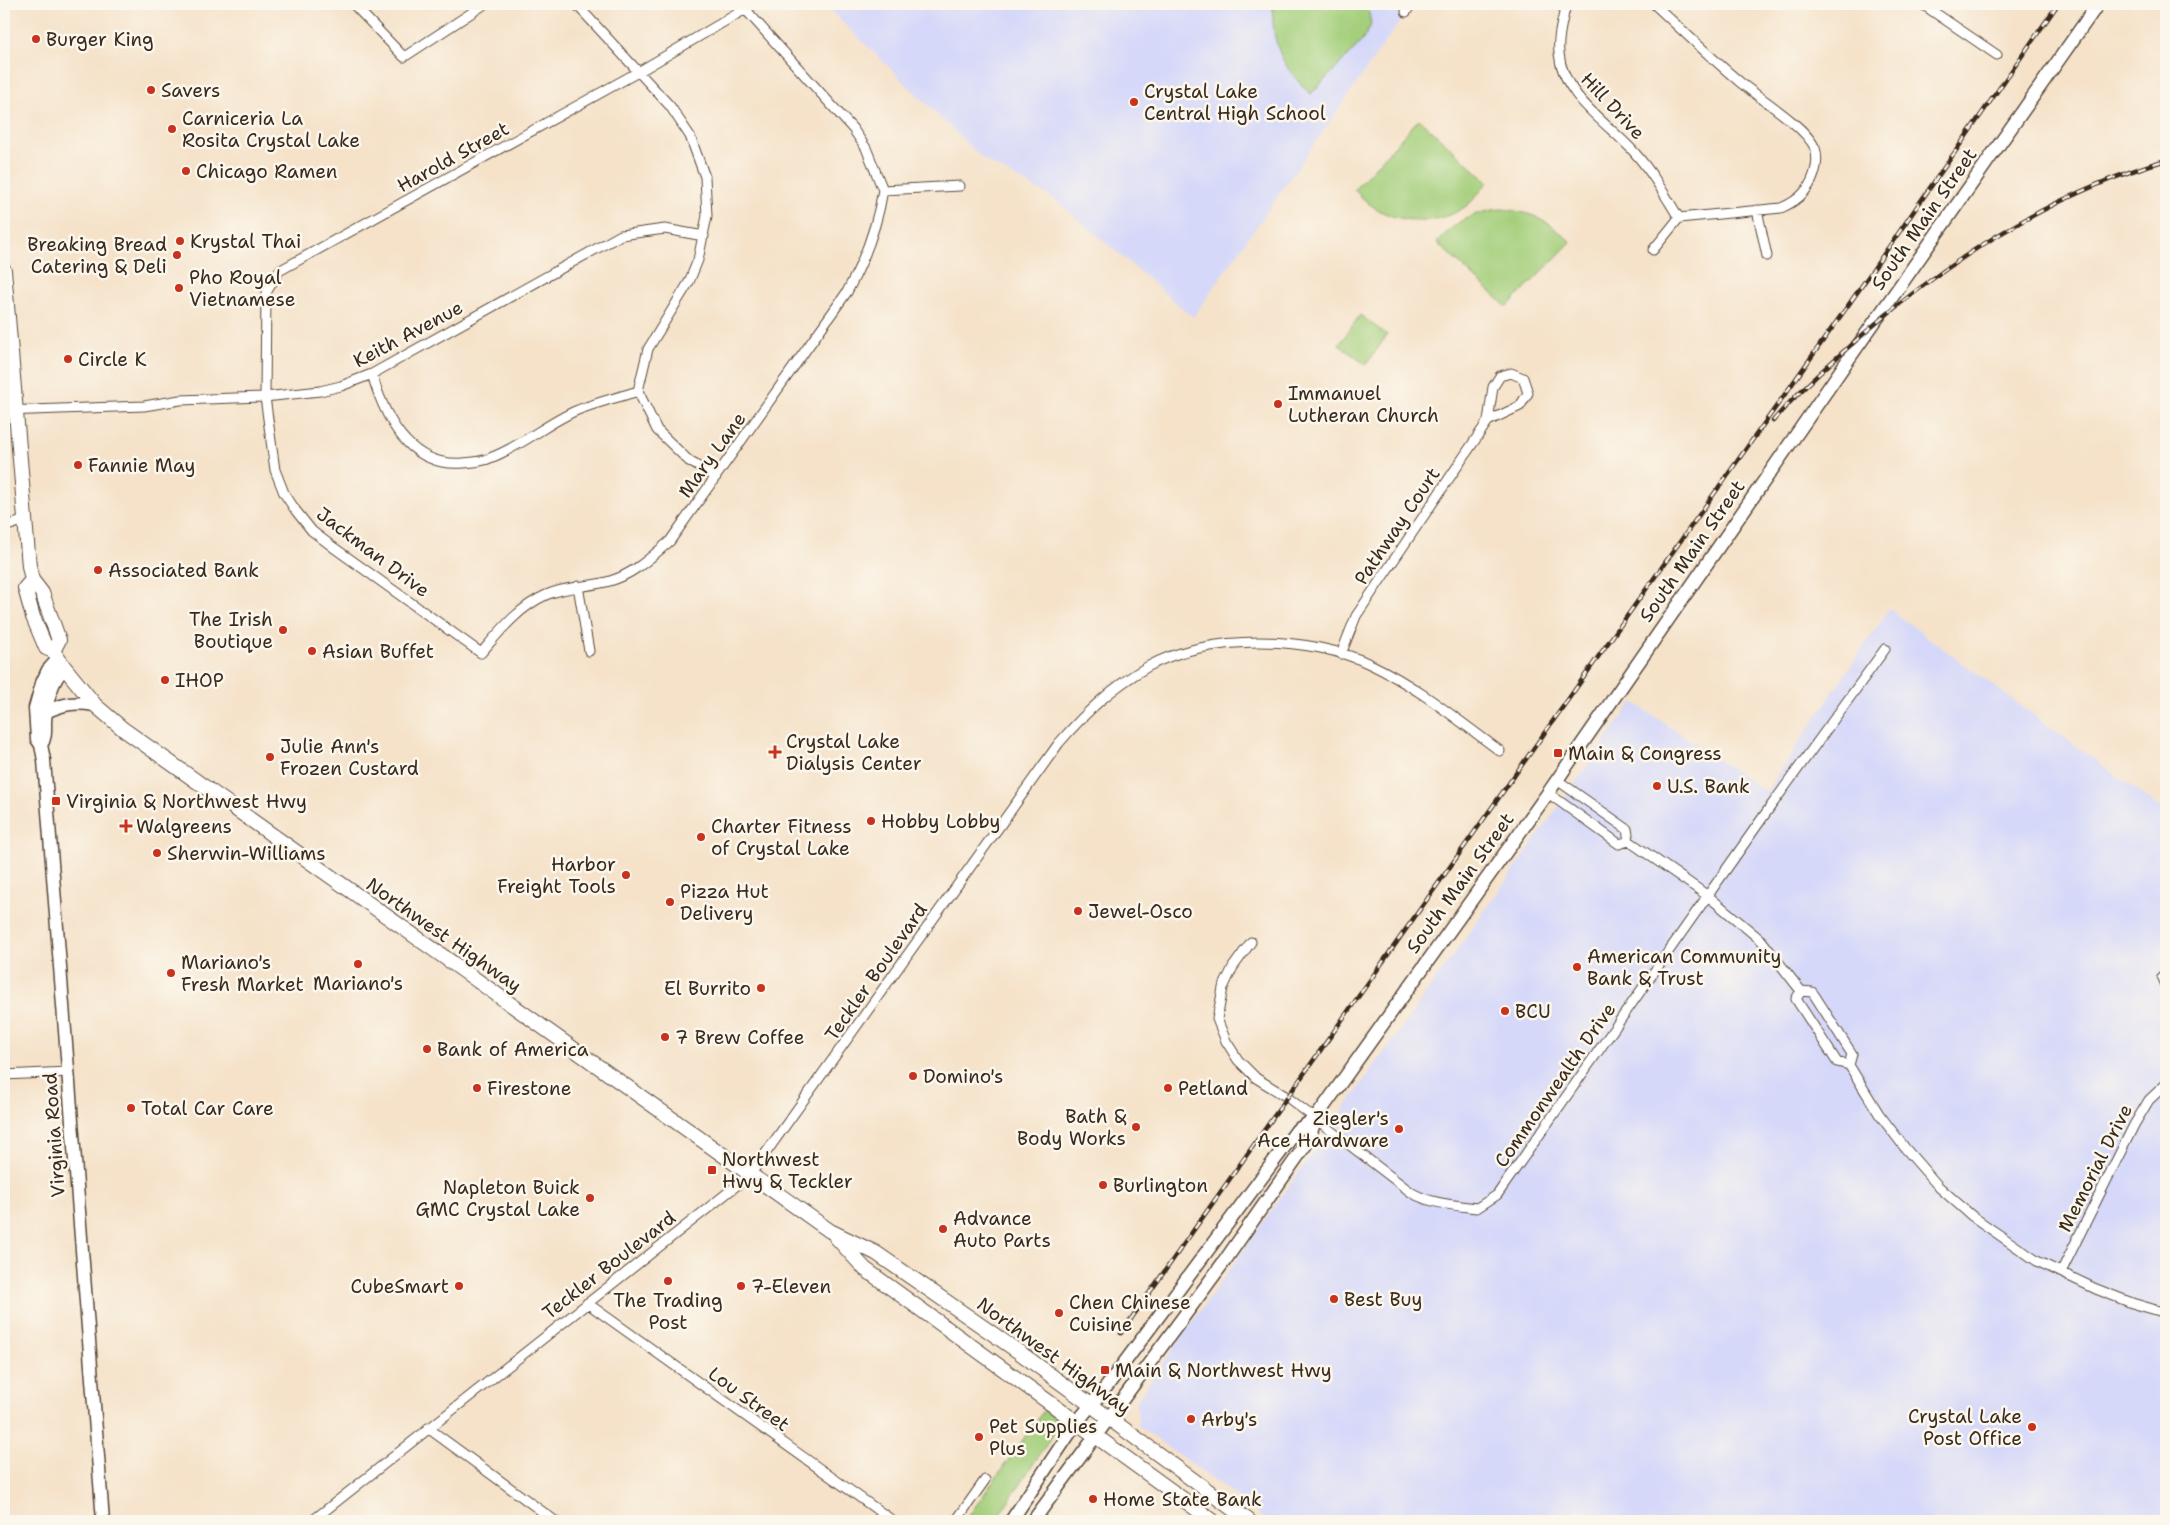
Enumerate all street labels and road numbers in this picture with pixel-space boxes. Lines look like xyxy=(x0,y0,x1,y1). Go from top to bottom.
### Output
street label: Hill Drive xyxy=(1575,67,1651,145)
street label: Harold Street xyxy=(392,116,514,198)
street label: South Main Street xyxy=(1866,143,1982,295)
street label: Keith Avenue xyxy=(349,295,467,373)
street label: Mary Lane xyxy=(673,407,751,503)
street label: Pathway Court xyxy=(1348,462,1446,590)
street label: South Main Street xyxy=(1634,475,1750,627)
street label: Jackman Drive xyxy=(311,501,435,603)
street label: South Main Street xyxy=(1400,808,1520,958)
street label: Northwest Highway xyxy=(361,872,527,998)
street label: Teckler Boulevard xyxy=(819,898,933,1046)
street label: Commonwealth Drive xyxy=(1489,998,1621,1172)
street label: Virginia Road xyxy=(37,1072,71,1198)
street label: Memorial Drive xyxy=(2052,1100,2138,1236)
street label: Teckler Boulevard xyxy=(537,1205,681,1325)
street label: Northwest Highway xyxy=(972,1292,1136,1420)
street label: Lou Street xyxy=(703,1361,795,1437)

